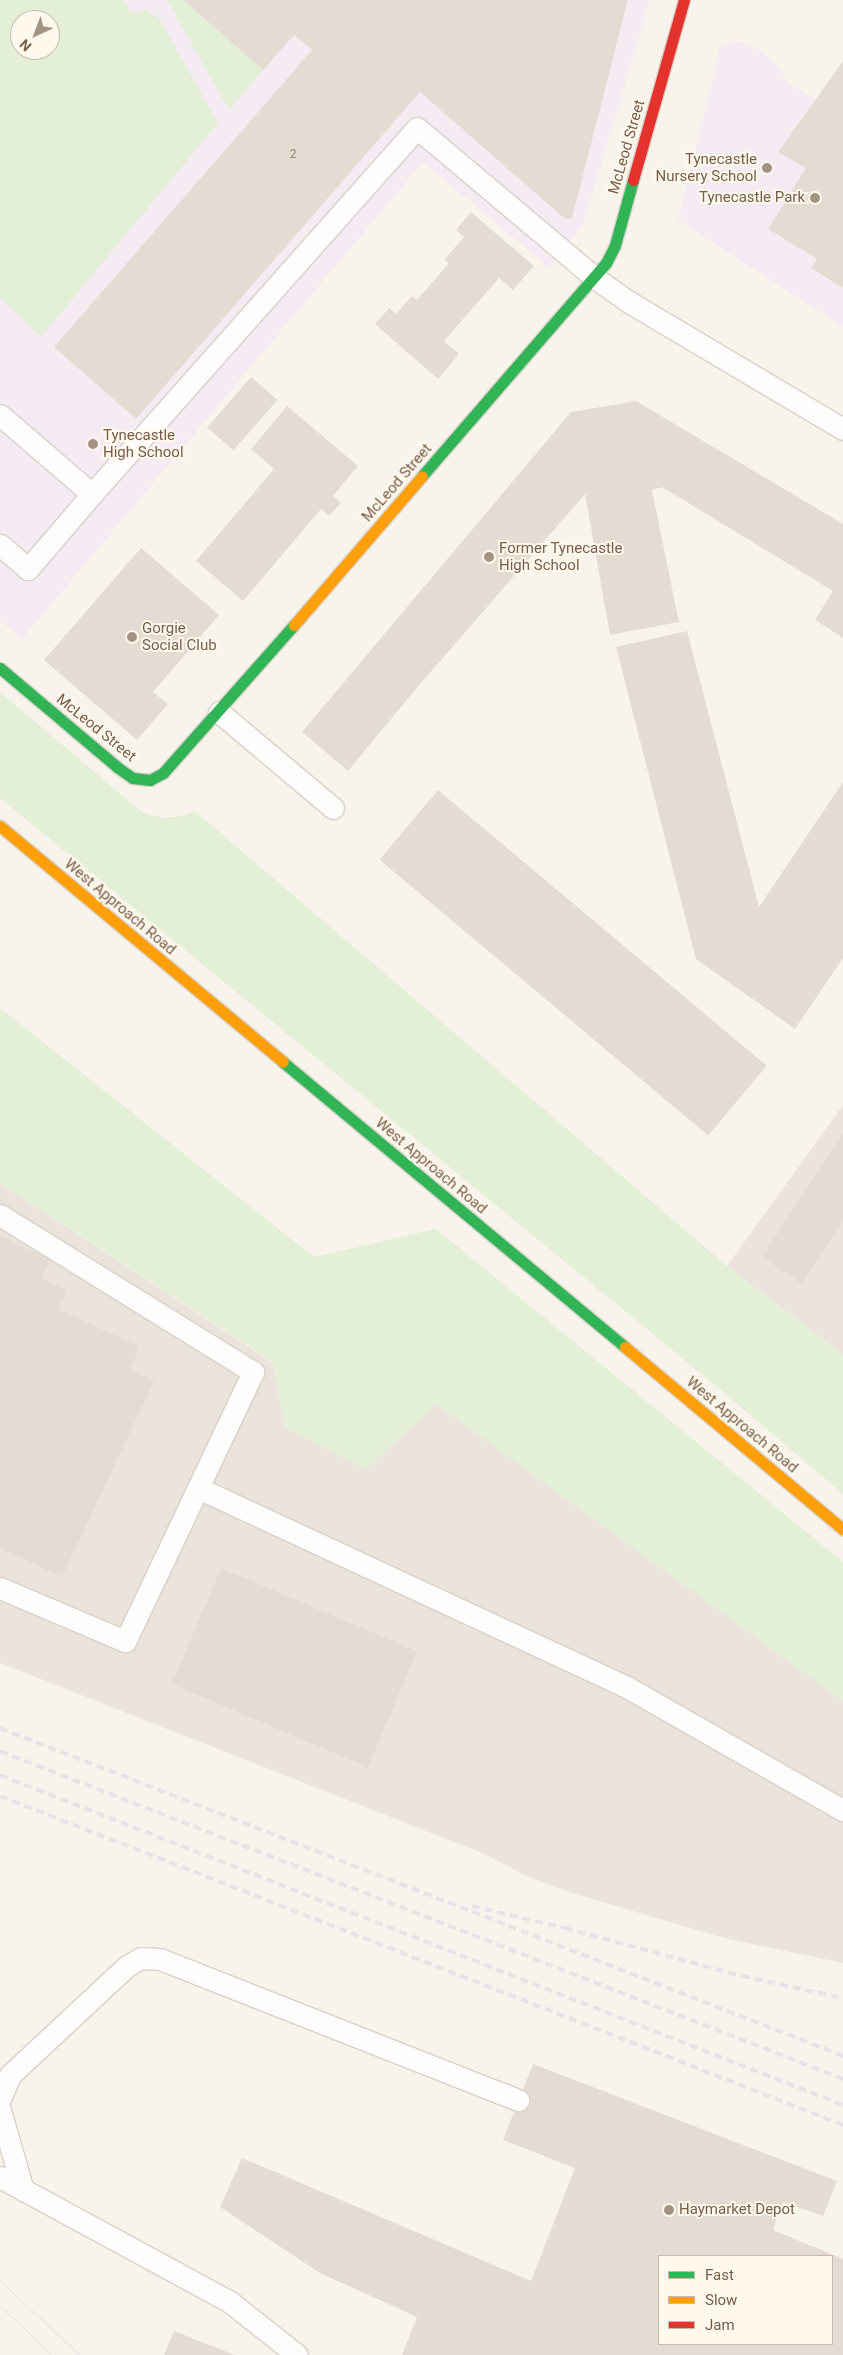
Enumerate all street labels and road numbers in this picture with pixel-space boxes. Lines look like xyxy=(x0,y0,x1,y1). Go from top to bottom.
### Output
street label: McLeod Street xyxy=(605,98,649,196)
street label: McLeod Street xyxy=(358,440,436,526)
street label: McLeod Street xyxy=(53,690,139,766)
street label: West Approach Road xyxy=(61,855,179,959)
street label: West Approach Road xyxy=(372,1114,490,1218)
street label: West Approach Road xyxy=(683,1373,801,1477)

